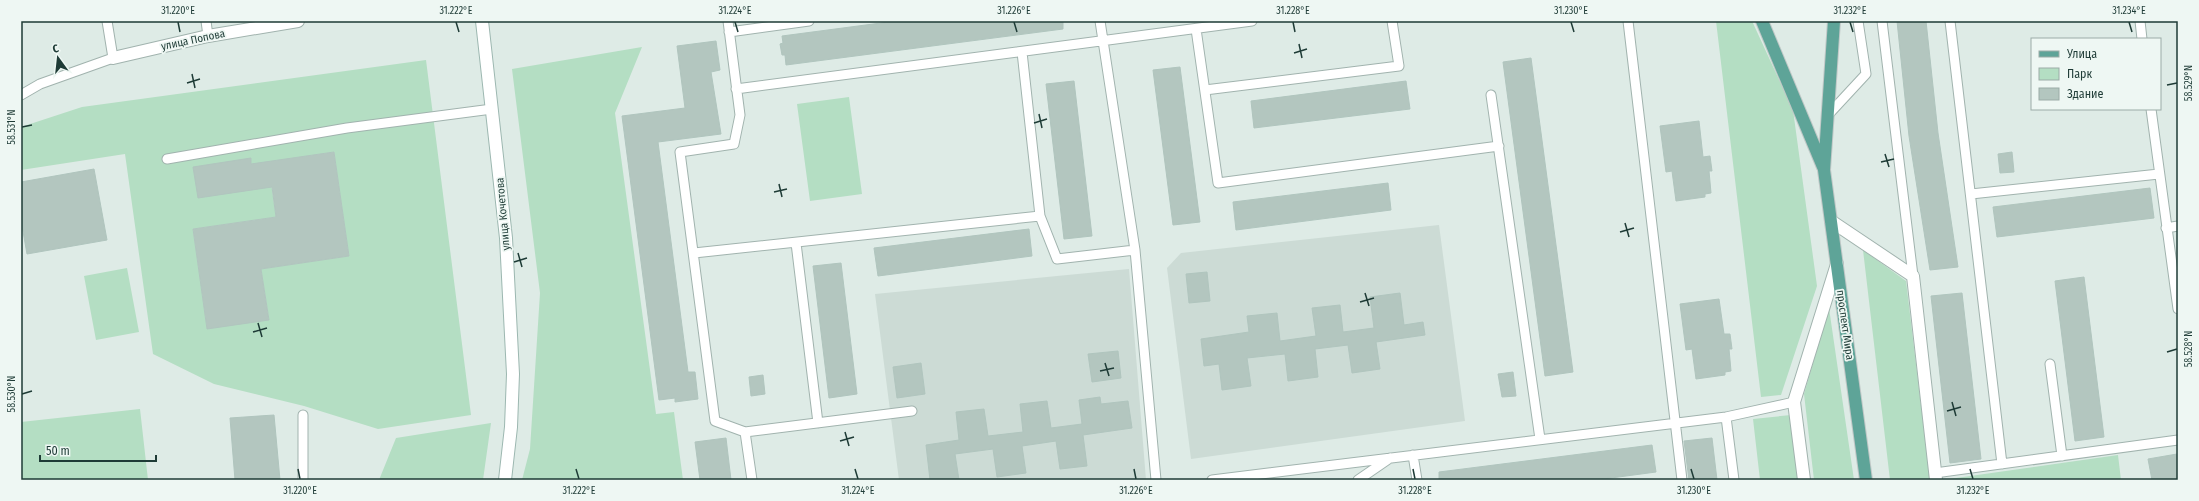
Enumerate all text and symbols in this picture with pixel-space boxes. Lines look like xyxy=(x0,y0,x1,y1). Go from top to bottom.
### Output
text: 31.220°E xyxy=(161,5,195,17)
text: 31.222°E xyxy=(440,5,473,17)
text: 31.224°E xyxy=(718,5,752,17)
text: 31.226°E xyxy=(997,5,1031,17)
text: 31.228°E xyxy=(1276,5,1310,17)
text: 31.230°E xyxy=(1554,5,1588,17)
text: 31.232°E xyxy=(1834,5,1867,17)
text: 31.234°E xyxy=(2112,5,2146,17)
street label: улица Попова xyxy=(160,27,226,53)
north arrow xyxy=(38,38,78,78)
legend xyxy=(2031,38,2161,110)
text: С xyxy=(51,42,60,56)
text: Улица xyxy=(2066,47,2097,61)
text: 58.529°N xyxy=(2183,65,2195,101)
text: Парк xyxy=(2067,67,2093,81)
text: Здание xyxy=(2067,87,2103,101)
text: 58.531°N xyxy=(6,109,18,145)
street label: улица Кочетова xyxy=(493,177,513,251)
street label: проспект Мира xyxy=(1834,289,1856,361)
text: 58.528°N xyxy=(2183,331,2195,367)
text: 58.530°N xyxy=(6,376,18,412)
scale bar xyxy=(40,437,156,463)
text: 50 m xyxy=(46,444,70,458)
text: 31.220°E xyxy=(283,485,317,497)
text: 31.222°E xyxy=(563,485,596,497)
text: 31.224°E xyxy=(841,485,875,497)
text: 31.226°E xyxy=(1119,485,1153,497)
text: 31.228°E xyxy=(1398,485,1432,497)
text: 31.230°E xyxy=(1677,485,1711,497)
text: 31.232°E xyxy=(1957,485,1990,497)

